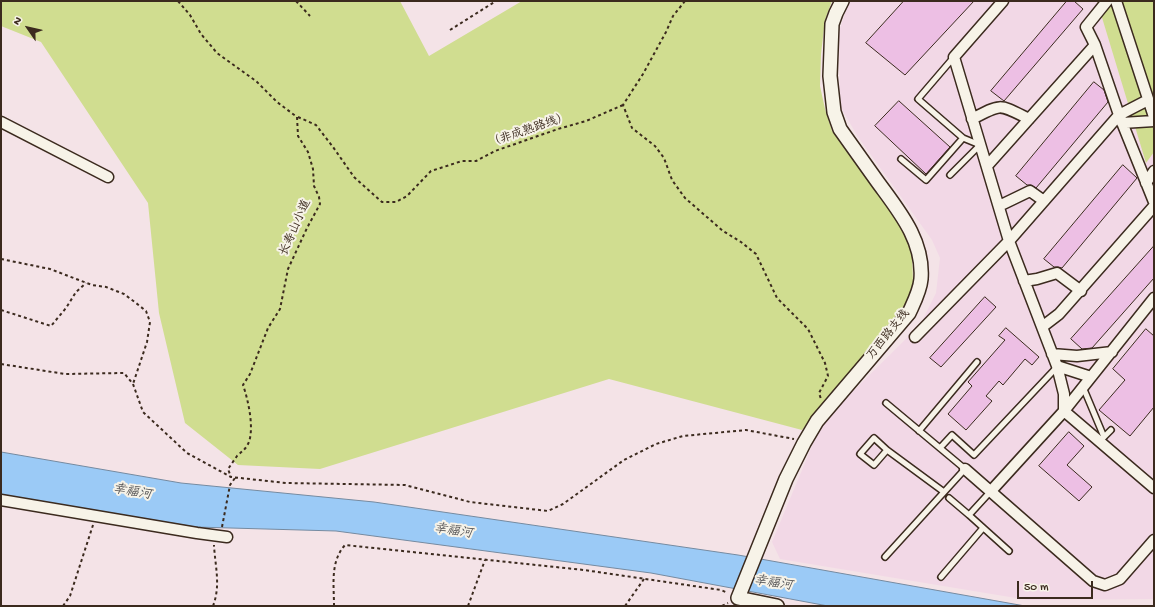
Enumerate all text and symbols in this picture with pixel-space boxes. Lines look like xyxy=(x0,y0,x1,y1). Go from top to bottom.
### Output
north arrow xyxy=(8,8,48,48)
text: N xyxy=(11,15,25,28)
street label: （非成熟路线） xyxy=(487,111,571,151)
street label: 长寿山小道 xyxy=(277,198,315,258)
street label: 万西路支线 xyxy=(865,307,913,363)
water label: 幸福河 xyxy=(111,482,153,504)
water label: 幸福河 xyxy=(433,521,473,543)
water label: 幸福河 xyxy=(753,573,793,595)
scale bar xyxy=(1019,573,1095,599)
text: 50 m xyxy=(1024,581,1049,595)

